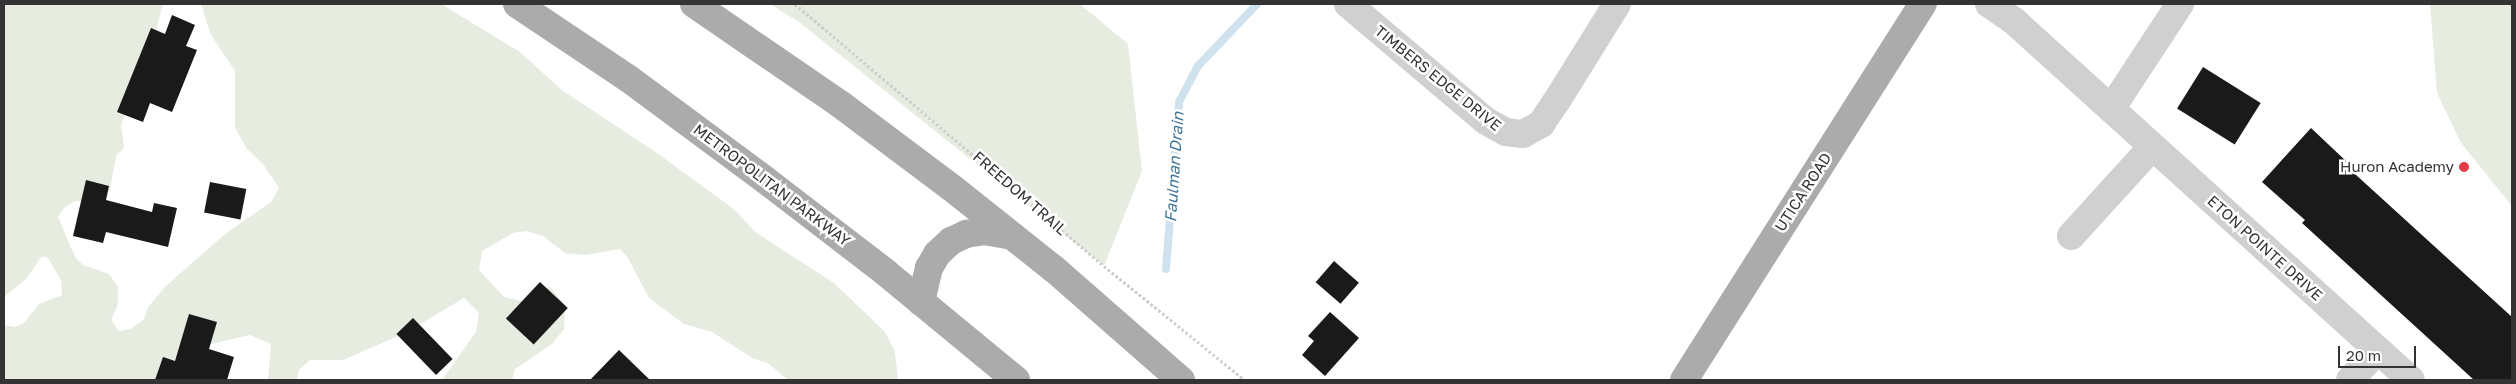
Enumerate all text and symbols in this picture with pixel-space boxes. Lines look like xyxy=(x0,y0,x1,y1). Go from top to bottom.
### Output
street label: TIMBERS EDGE DRIVE xyxy=(1371,21,1505,135)
water label: Faulman Drain xyxy=(1161,111,1187,223)
street label: METROPOLITAN PARKWAY xyxy=(690,120,854,250)
street label: FREEDOM TRAIL xyxy=(969,147,1071,239)
street label: UTICA ROAD xyxy=(1771,149,1835,235)
place label: Huron Academy xyxy=(2340,158,2454,176)
marker: Huron Academy xyxy=(2458,161,2470,173)
street label: ETON POINTE DRIVE xyxy=(2204,192,2326,304)
scale bar xyxy=(2341,336,2418,368)
text: 20 m xyxy=(2346,346,2381,364)

